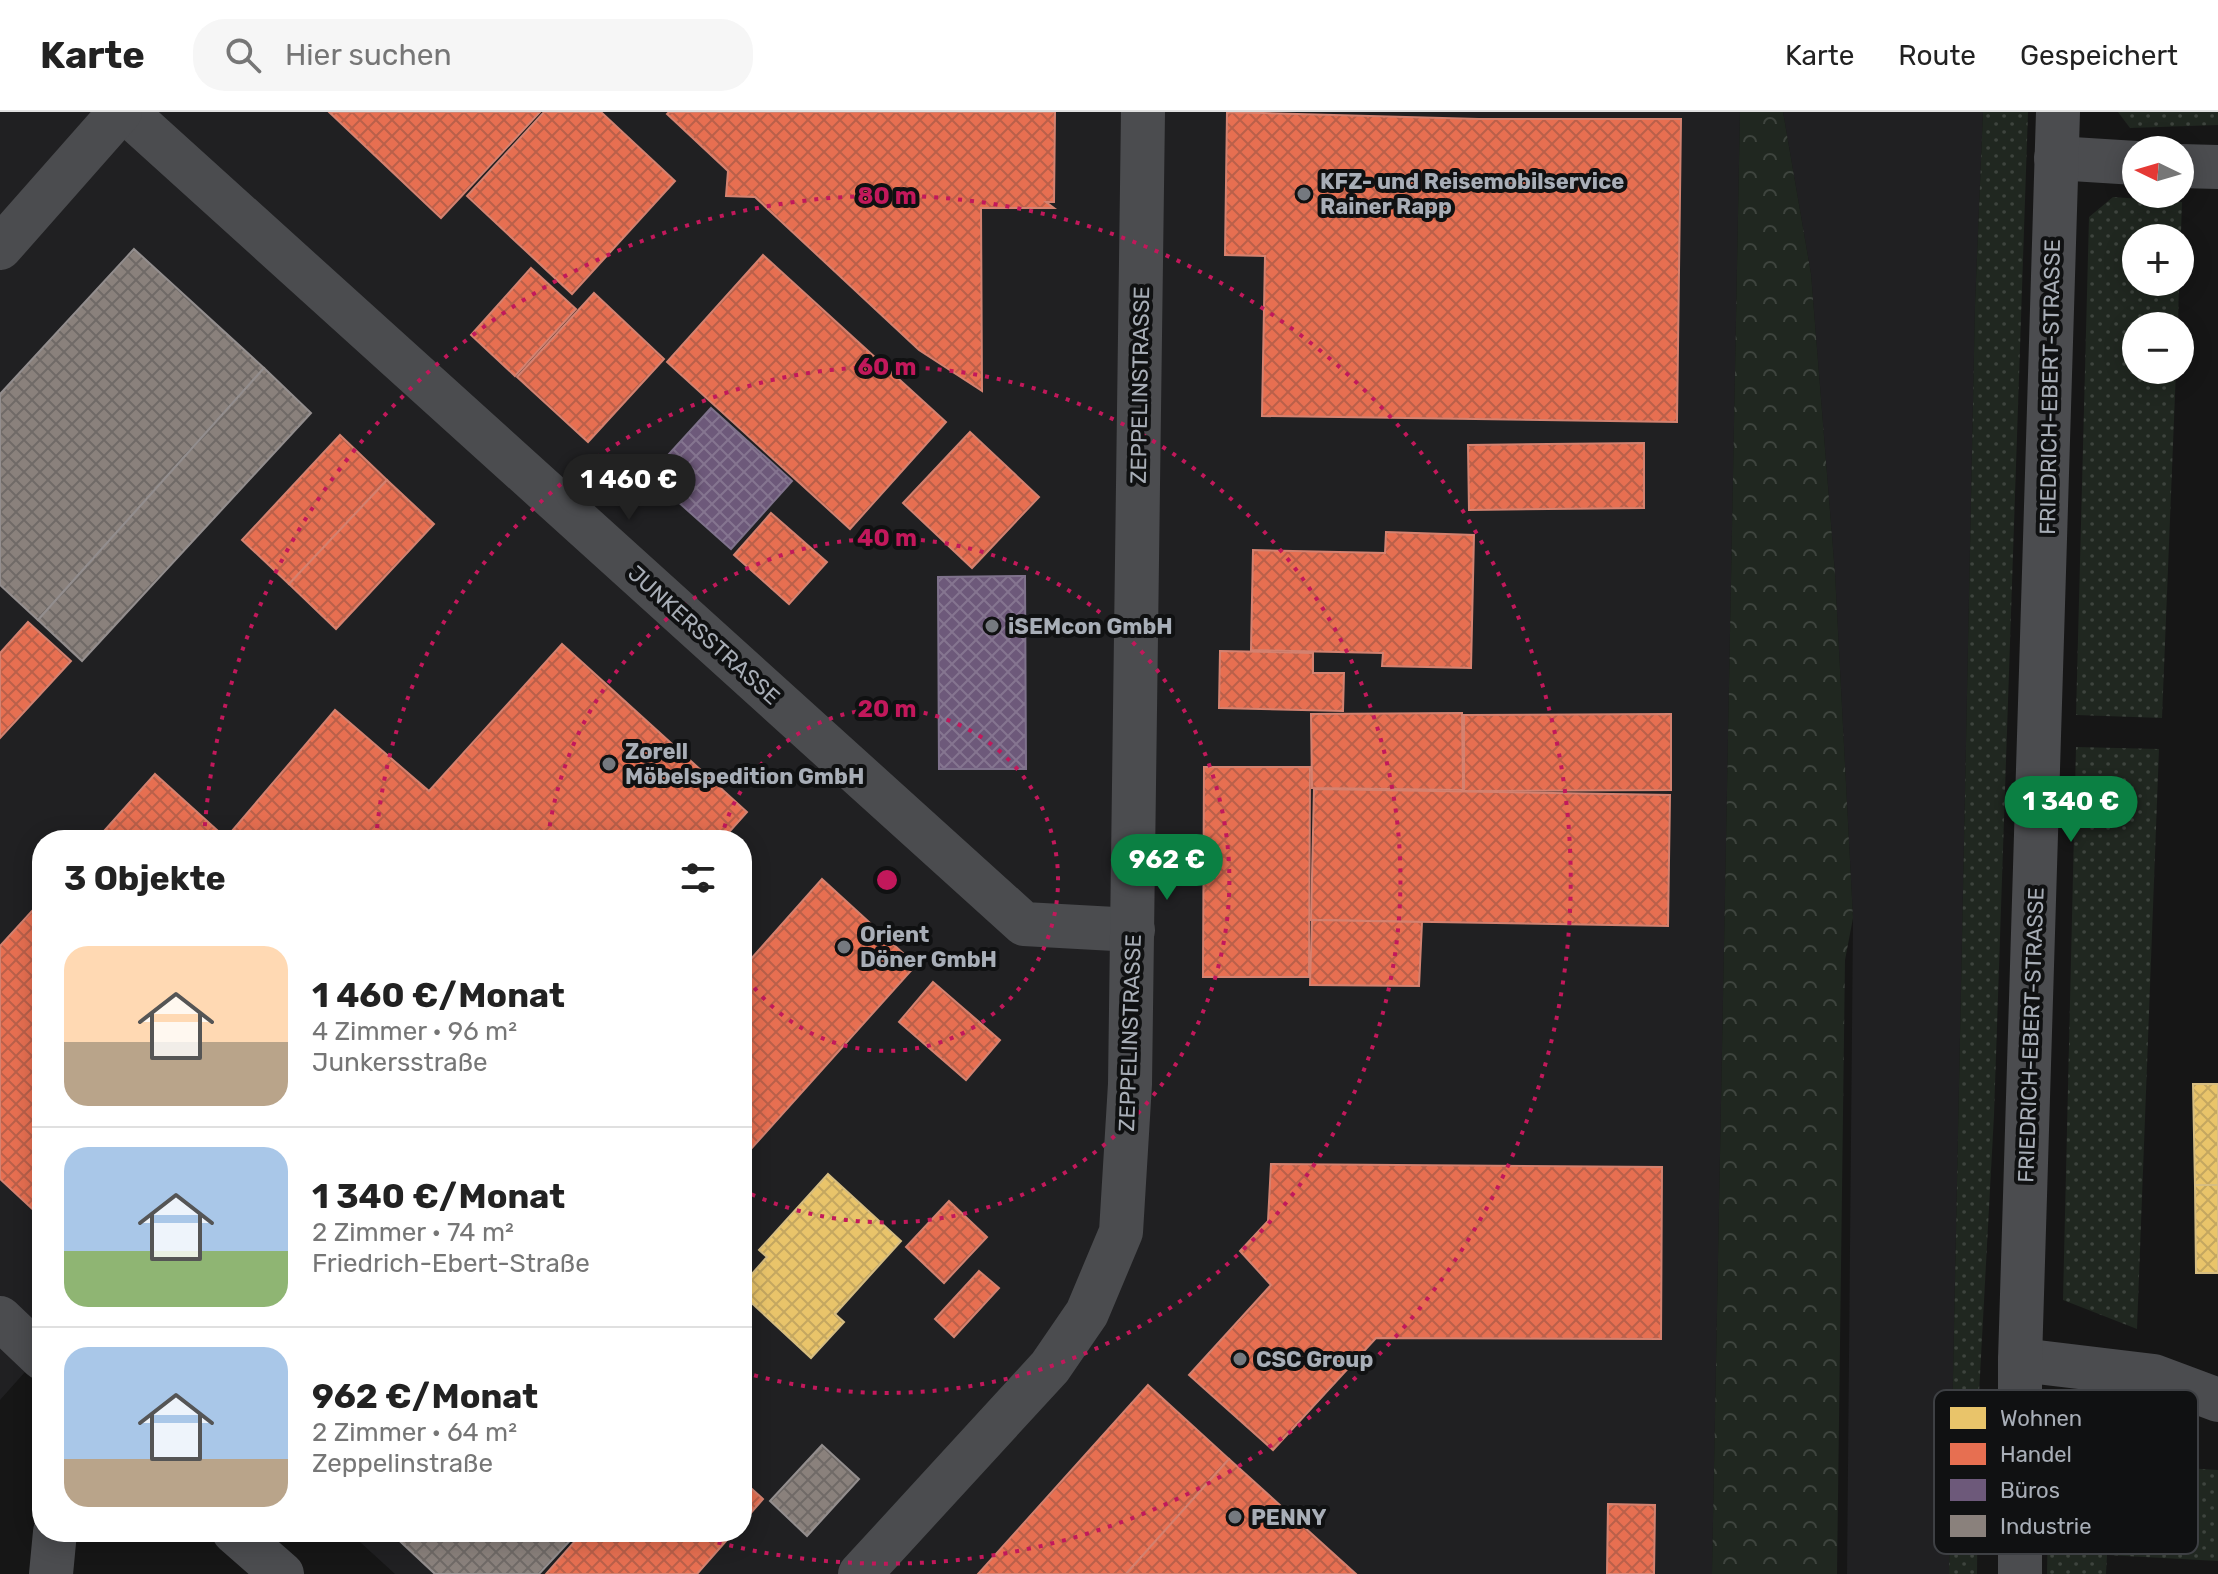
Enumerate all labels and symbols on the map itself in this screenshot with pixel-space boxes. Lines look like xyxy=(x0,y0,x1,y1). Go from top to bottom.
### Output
north arrow xyxy=(2122,136,2194,208)
place label: KFZ- und Reisemobilservice Rainer Rapp xyxy=(1320,168,1624,220)
text: 80 m xyxy=(857,182,917,210)
marker: KFZ- und Reisemobilservice Rainer Rapp xyxy=(1295,185,1313,203)
street label: FRIEDRICH-EBERT-STRASSE xyxy=(2034,239,2066,535)
street label: ZEPPELINSTRASSE xyxy=(1125,286,1155,484)
text: 60 m xyxy=(857,353,917,381)
pin: 1 460 € xyxy=(555,454,703,522)
text: 40 m xyxy=(857,524,917,552)
street label: JUNKERSSTRASSE xyxy=(622,560,786,710)
place label: iSEMcon GmbH xyxy=(1008,613,1173,640)
marker: iSEMcon GmbH xyxy=(983,617,1001,635)
text: 20 m xyxy=(857,695,917,723)
place label: Zorell Möbelspedition GmbH xyxy=(625,738,864,790)
marker: Zorell Möbelspedition GmbH xyxy=(600,755,618,773)
pin: 1 340 € xyxy=(1997,776,2145,844)
pin: 962 € xyxy=(1111,834,1223,902)
centre of rings xyxy=(873,866,901,894)
street label: FRIEDRICH-EBERT-STRASSE xyxy=(2012,887,2050,1183)
place label: Orient Döner GmbH xyxy=(860,921,997,973)
street label: ZEPPELINSTRASSE xyxy=(1113,934,1147,1132)
marker: Orient Döner GmbH xyxy=(835,938,853,956)
place label: CSC Group xyxy=(1256,1346,1373,1373)
marker: CSC Group xyxy=(1231,1350,1249,1368)
legend xyxy=(1934,1390,2198,1554)
text: Wohnen xyxy=(2000,1405,2082,1432)
text: Handel xyxy=(2000,1441,2072,1468)
text: Büros xyxy=(2000,1477,2060,1504)
place label: PENNY xyxy=(1251,1504,1327,1531)
marker: PENNY xyxy=(1226,1508,1244,1526)
text: Industrie xyxy=(2000,1513,2091,1540)

